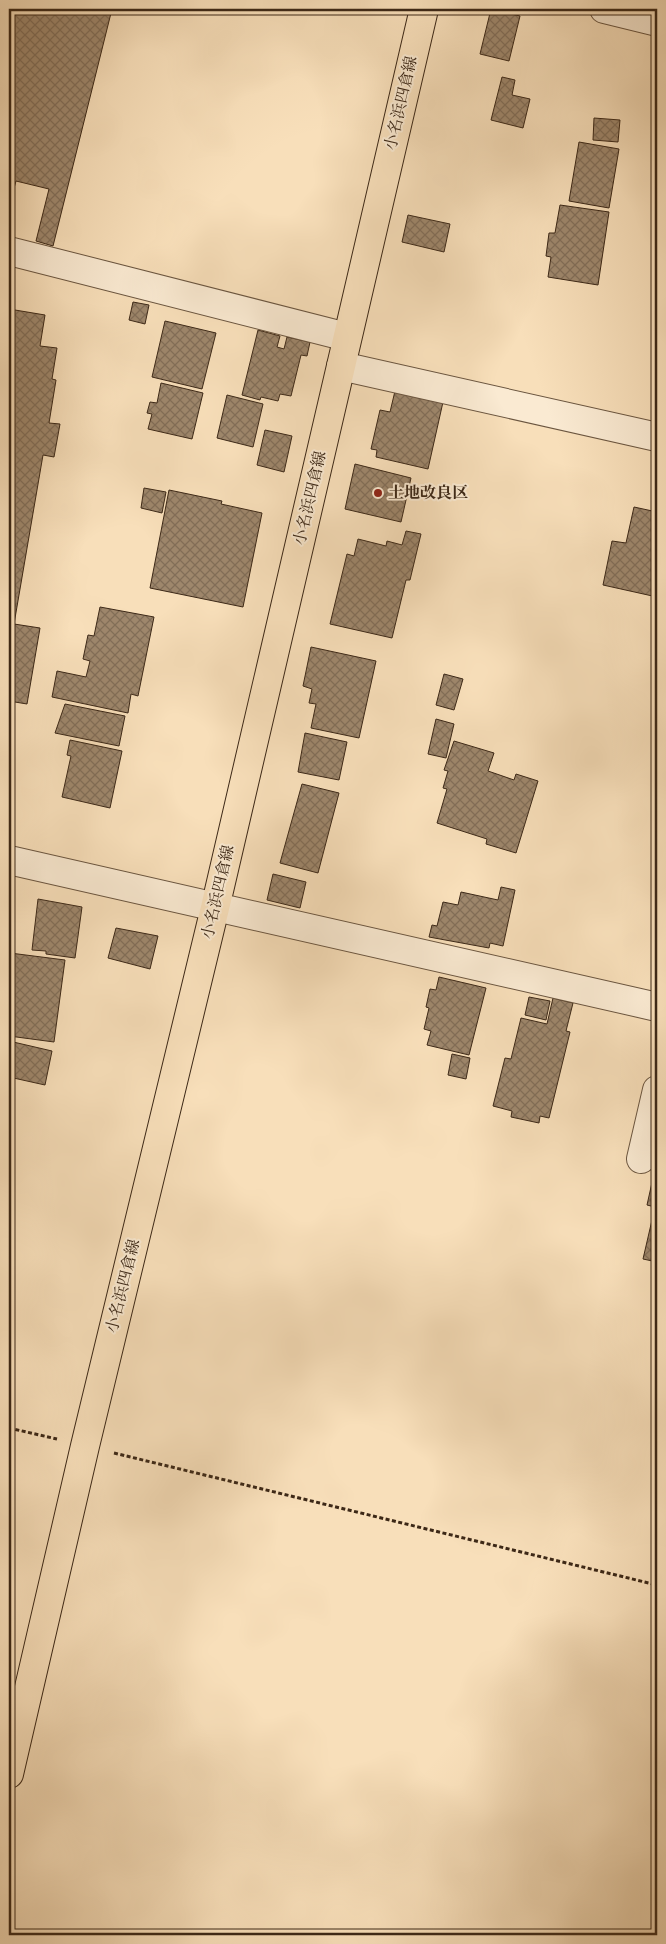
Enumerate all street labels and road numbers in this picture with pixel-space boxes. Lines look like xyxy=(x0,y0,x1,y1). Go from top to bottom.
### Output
street label: 小名浜四倉線 xyxy=(380,54,422,152)
street label: 小名浜四倉線 xyxy=(289,449,331,547)
street label: 小名浜四倉線 xyxy=(197,843,239,941)
street label: 小名浜四倉線 xyxy=(102,1237,144,1335)

